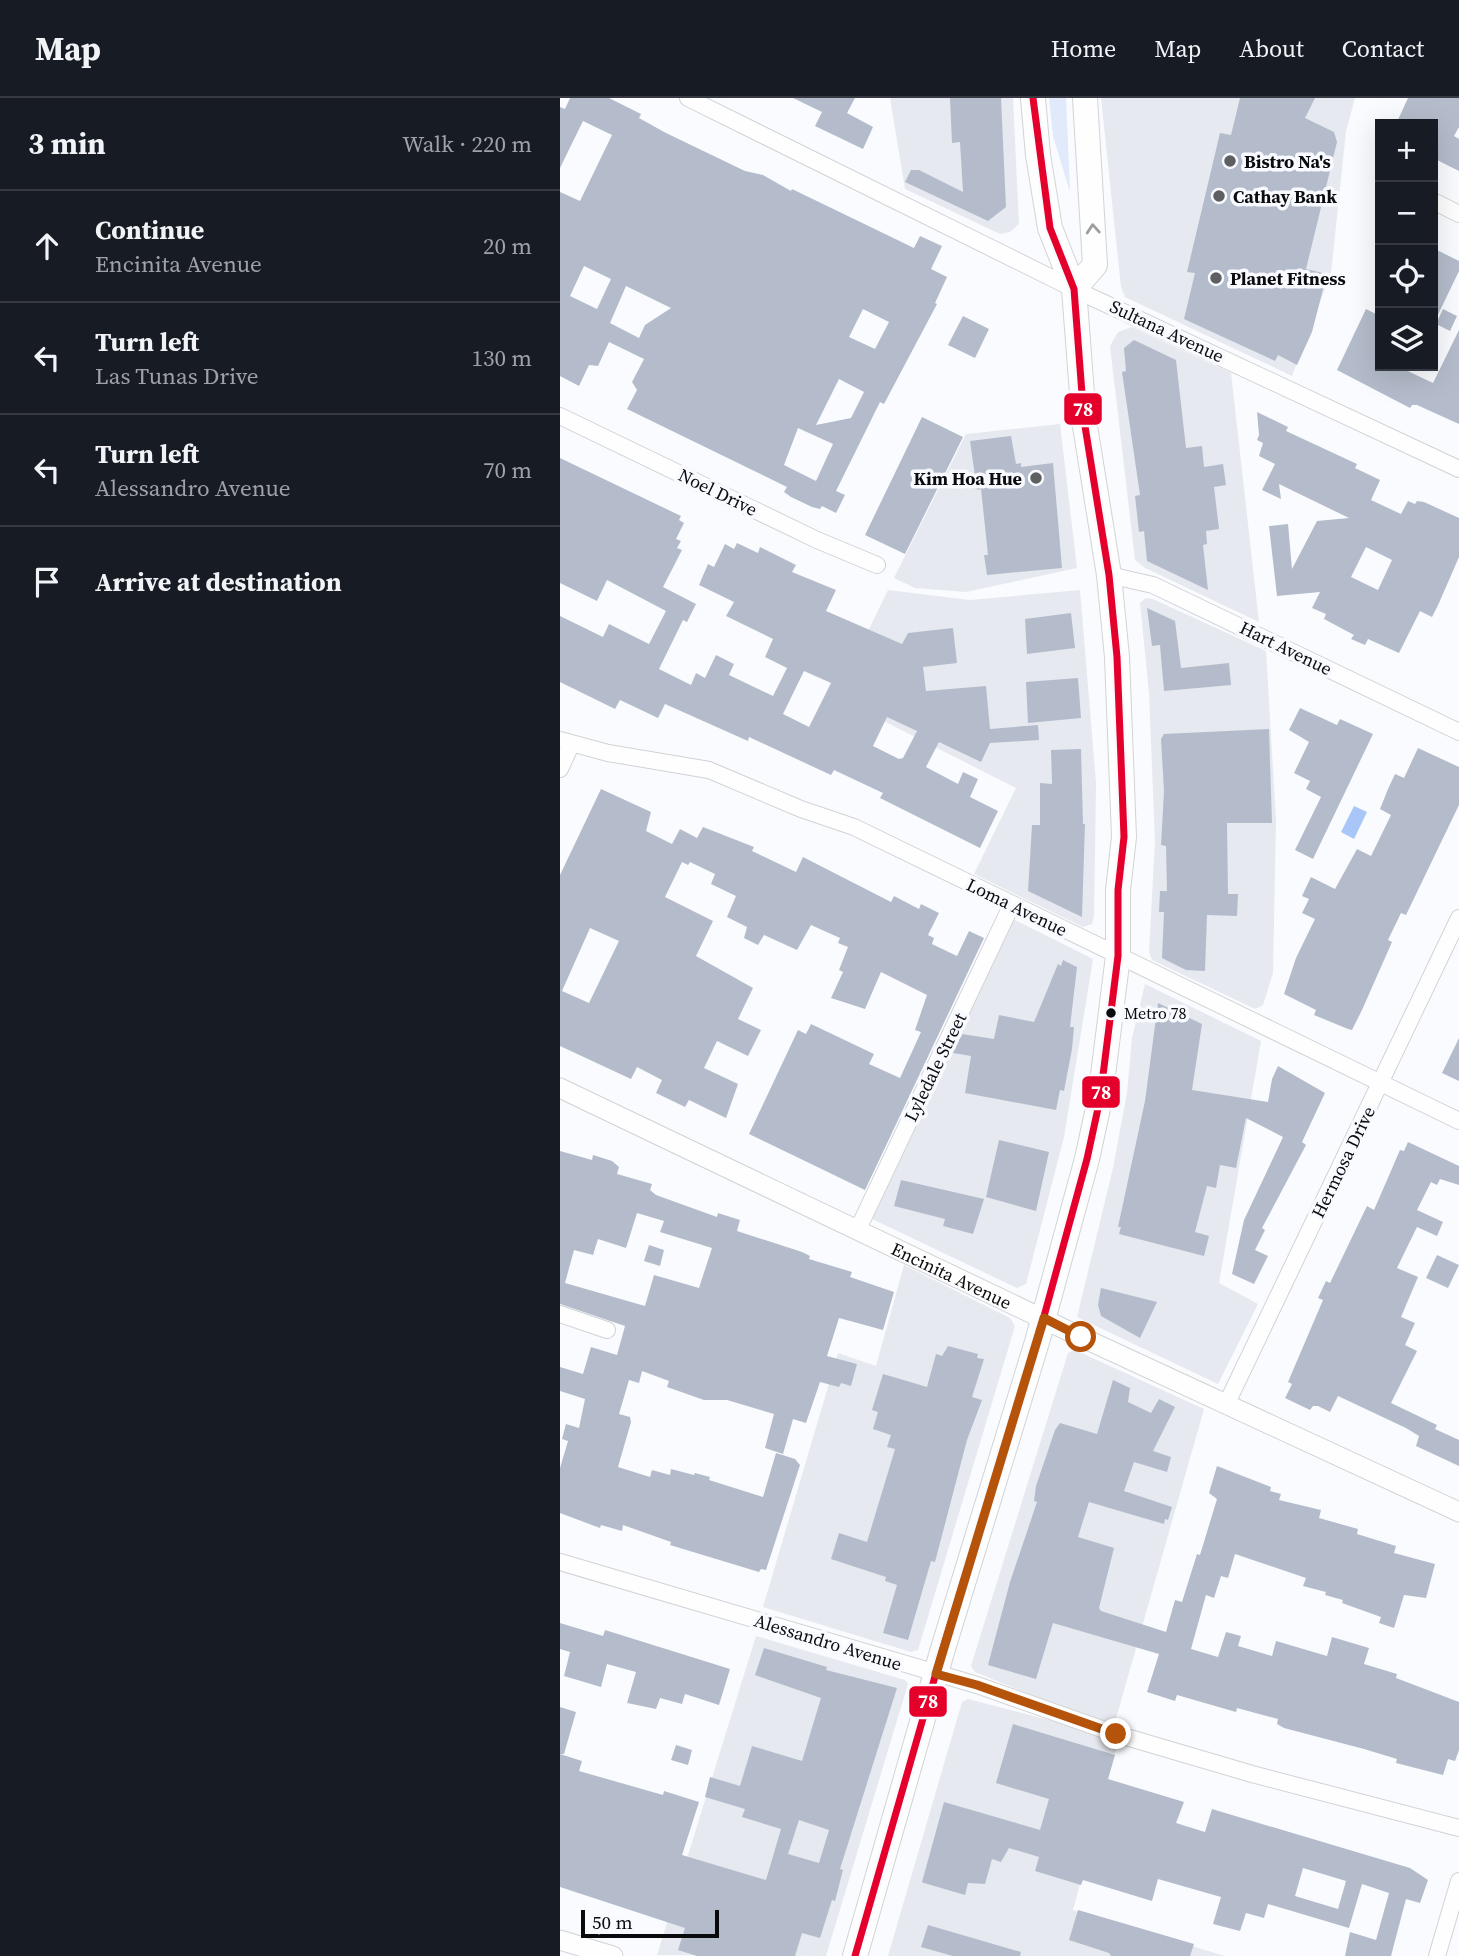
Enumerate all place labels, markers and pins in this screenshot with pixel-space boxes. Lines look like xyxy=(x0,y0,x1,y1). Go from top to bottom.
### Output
place label: Bistro Na's xyxy=(1244,149,1331,174)
marker: Bistro Na's xyxy=(1222,153,1238,169)
place label: Cathay Bank xyxy=(1233,184,1337,209)
marker: Cathay Bank xyxy=(1211,188,1227,204)
place label: Planet Fitness xyxy=(1230,266,1346,291)
marker: Planet Fitness xyxy=(1208,270,1224,286)
place label: Kim Hoa Hue xyxy=(913,466,1022,491)
marker: Kim Hoa Hue xyxy=(1028,470,1044,486)
place label: Metro 78 xyxy=(1124,1002,1187,1024)
marker: Metro 78 xyxy=(1104,1006,1118,1020)

